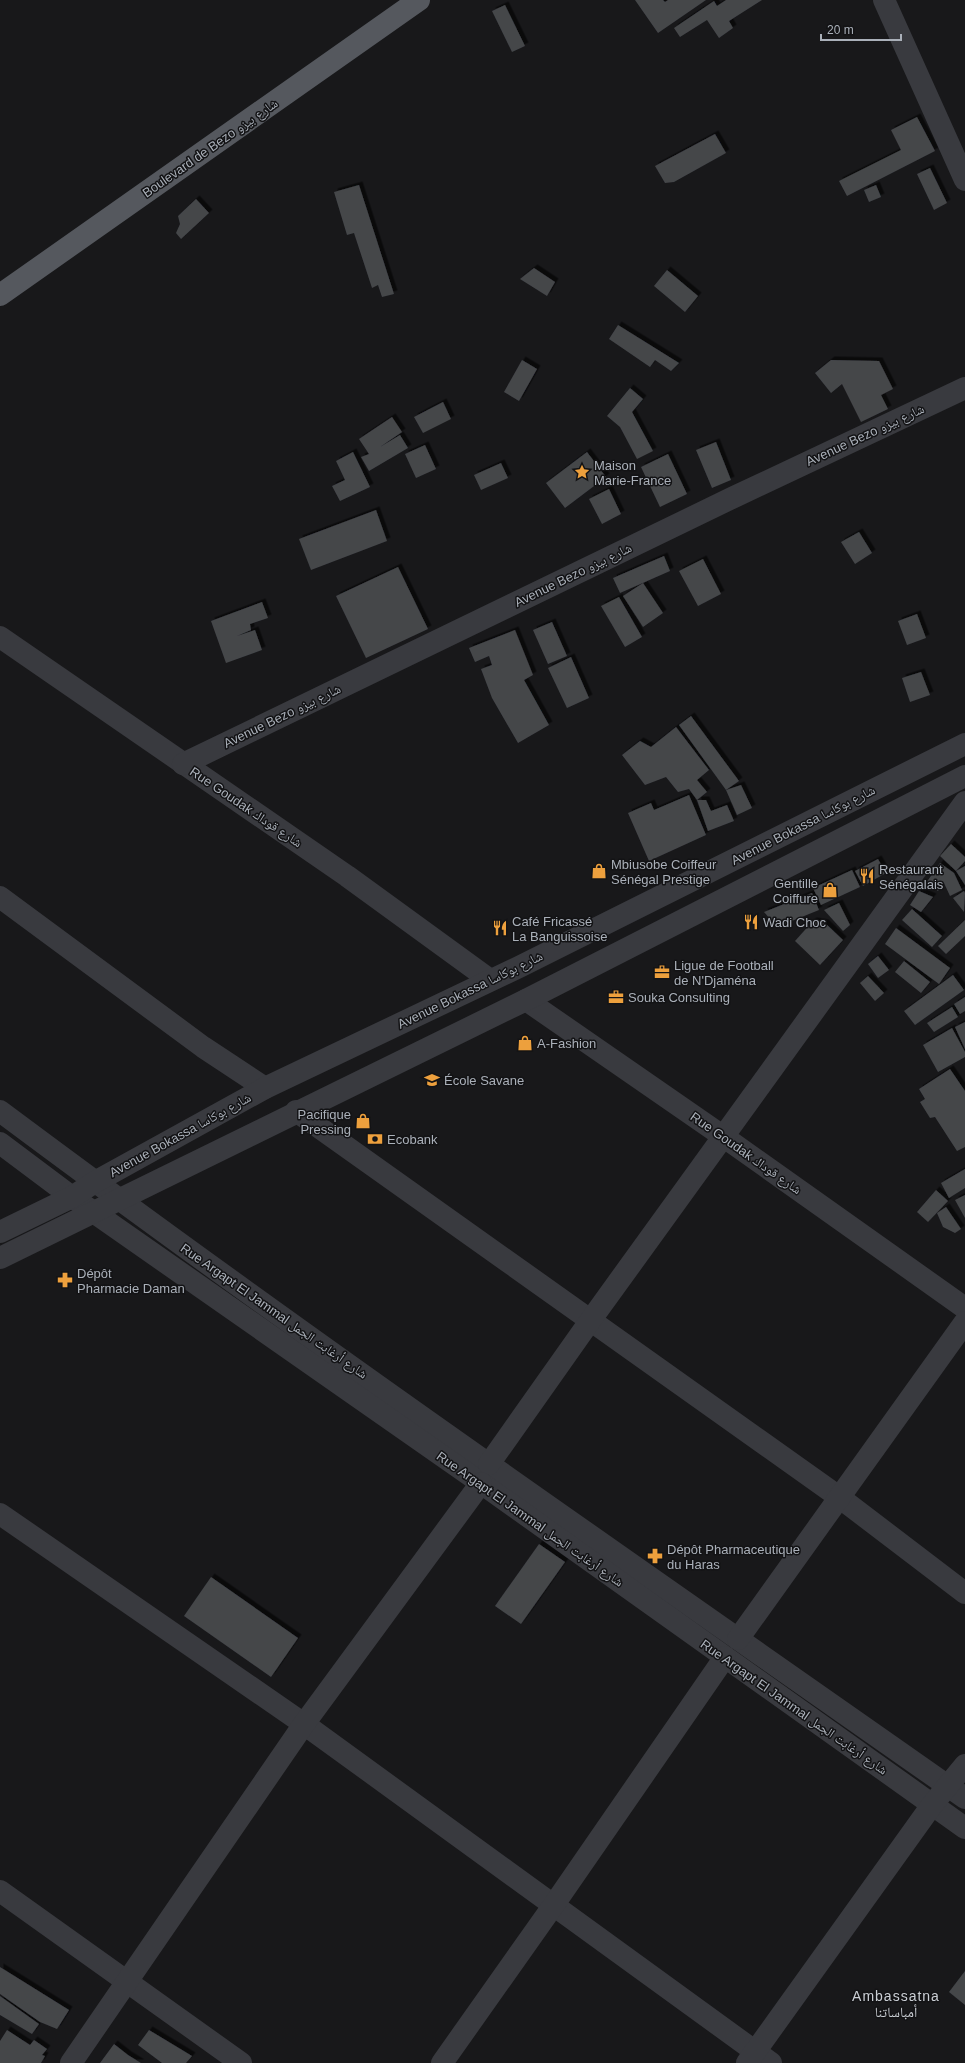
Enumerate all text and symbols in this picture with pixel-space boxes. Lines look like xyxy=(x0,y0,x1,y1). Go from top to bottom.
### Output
scale bar xyxy=(821,16,901,42)
text: 20 m xyxy=(827,23,854,37)
street label: Boulevard de Bezo شارع بيزو xyxy=(140,96,282,202)
street label: Avenue Bezo شارع بيزو xyxy=(804,401,927,471)
place label: Maison Marie-France xyxy=(594,458,671,488)
place icon: Maison Marie-France xyxy=(573,463,591,481)
street label: Avenue Bezo شارع بيزو xyxy=(512,540,635,612)
street label: Avenue Bezo شارع بيزو xyxy=(221,681,344,753)
street label: Rue Goudak شارع قوداك xyxy=(186,764,305,852)
street label: Avenue Bokassa شارع بوكاسا xyxy=(729,782,878,870)
place label: Mbiusobe Coiffeur Sénégal Prestige xyxy=(611,857,717,887)
shop icon: Mbiusobe Coiffeur Sénégal Prestige xyxy=(590,862,608,880)
place label: Restaurant Sénégalais xyxy=(879,862,944,892)
restaurant icon: Restaurant Sénégalais xyxy=(858,867,876,885)
place label: Gentille Coiffure xyxy=(773,876,818,906)
shop icon: Gentille Coiffure xyxy=(821,881,839,899)
restaurant icon: Wadi Choc xyxy=(742,913,760,931)
place label: Café Fricassé La Banguissoise xyxy=(512,914,607,944)
place label: Wadi Choc xyxy=(763,915,827,930)
restaurant icon: Café Fricassé La Banguissoise xyxy=(491,919,509,937)
street label: Avenue Bokassa شارع بوكاسا xyxy=(395,948,546,1033)
place label: Ligue de Football de N'Djaména xyxy=(674,958,774,988)
office icon: Ligue de Football de N'Djaména xyxy=(653,963,671,981)
office icon: Souka Consulting xyxy=(607,988,625,1006)
place label: Souka Consulting xyxy=(628,990,730,1005)
shop icon: A-Fashion xyxy=(516,1034,534,1052)
place label: A-Fashion xyxy=(537,1036,596,1051)
school or university icon: École Savane xyxy=(423,1071,441,1089)
place label: École Savane xyxy=(444,1073,524,1088)
street label: Avenue Bokassa شارع بوكاسا xyxy=(107,1090,254,1182)
place label: Pacifique Pressing xyxy=(298,1107,351,1137)
street label: Rue Goudak شارع قوداك xyxy=(686,1109,804,1199)
shop icon: Pacifique Pressing xyxy=(354,1112,372,1130)
bank icon: Ecobank xyxy=(366,1130,384,1148)
place label: Ecobank xyxy=(387,1132,438,1147)
street label: Rue Argapt El Jammal شارع أرغابت الجمل xyxy=(177,1240,370,1383)
place label: Dépôt Pharmacie Daman xyxy=(77,1266,185,1296)
pharmacy icon: Dépôt Pharmacie Daman xyxy=(56,1271,74,1289)
street label: Rue Argapt El Jammal شارع أرغابت الجمل xyxy=(433,1448,626,1591)
place label: Dépôt Pharmaceutique du Haras xyxy=(667,1542,800,1572)
pharmacy icon: Dépôt Pharmaceutique du Haras xyxy=(646,1547,664,1565)
street label: Rue Argapt El Jammal شارع أرغابت الجمل xyxy=(697,1636,890,1779)
district label: Ambassatna أمباساتنا xyxy=(852,1988,940,2020)

